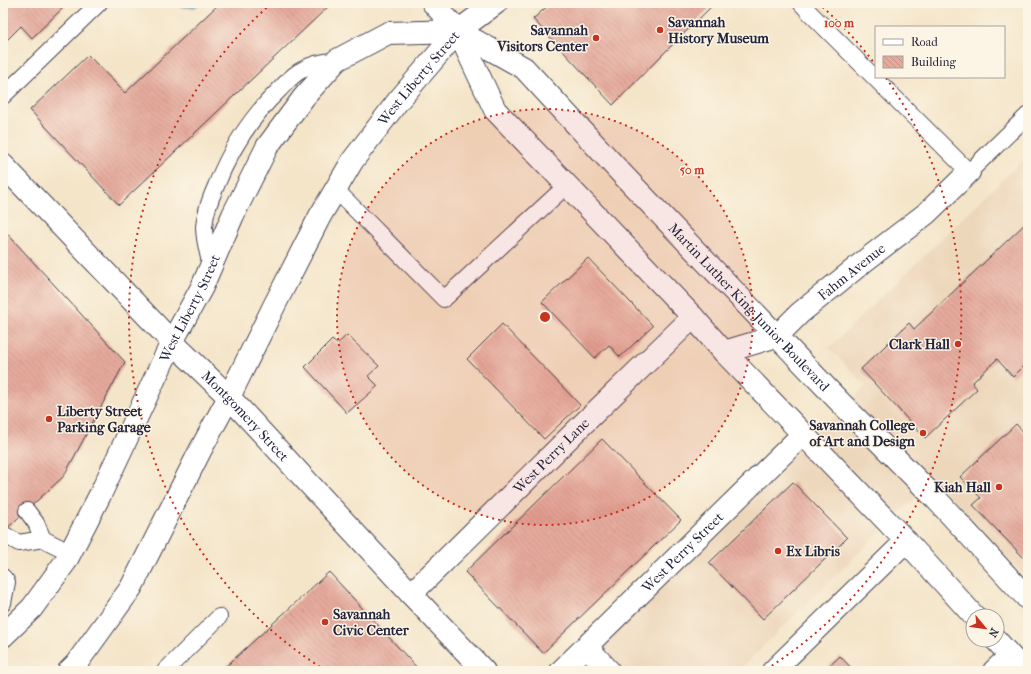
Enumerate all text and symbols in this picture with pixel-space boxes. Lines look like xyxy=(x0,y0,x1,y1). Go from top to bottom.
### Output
place label: Savannah History Museum xyxy=(668,14,769,47)
text: 100 m xyxy=(824,16,855,30)
place label: Savannah Visitors Center xyxy=(496,22,589,55)
marker: Savannah History Museum xyxy=(655,25,665,35)
legend xyxy=(875,26,1005,78)
street label: West Liberty Street xyxy=(374,28,463,130)
marker: Savannah Visitors Center xyxy=(591,33,601,43)
text: Road xyxy=(911,35,938,49)
text: Building xyxy=(911,55,956,69)
text: 50 m xyxy=(680,163,705,177)
street label: Martin Luther King Junior Boulevard xyxy=(665,220,833,395)
street label: Fahm Avenue xyxy=(815,240,889,304)
street label: West Liberty Street xyxy=(156,252,224,366)
centre of rings xyxy=(538,310,552,324)
place label: Clark Hall xyxy=(889,336,950,353)
marker: Clark Hall xyxy=(953,339,963,349)
street label: Montgomery Street xyxy=(198,367,292,465)
place label: Liberty Street Parking Garage xyxy=(57,403,151,436)
marker: Liberty Street Parking Garage xyxy=(44,414,54,424)
street label: West Perry Lane xyxy=(509,414,593,498)
place label: Savannah College of Art and Design xyxy=(809,417,916,450)
marker: Savannah College of Art and Design xyxy=(918,428,928,438)
place label: Kiah Hall xyxy=(934,479,991,496)
marker: Kiah Hall xyxy=(994,482,1004,492)
street label: West Perry Street xyxy=(638,509,727,597)
place label: Ex Libris xyxy=(786,543,841,560)
marker: Ex Libris xyxy=(773,546,783,556)
place label: Savannah Civic Center xyxy=(333,606,410,639)
north arrow xyxy=(965,608,1005,648)
marker: Savannah Civic Center xyxy=(320,617,330,627)
text: N xyxy=(985,626,1001,640)

